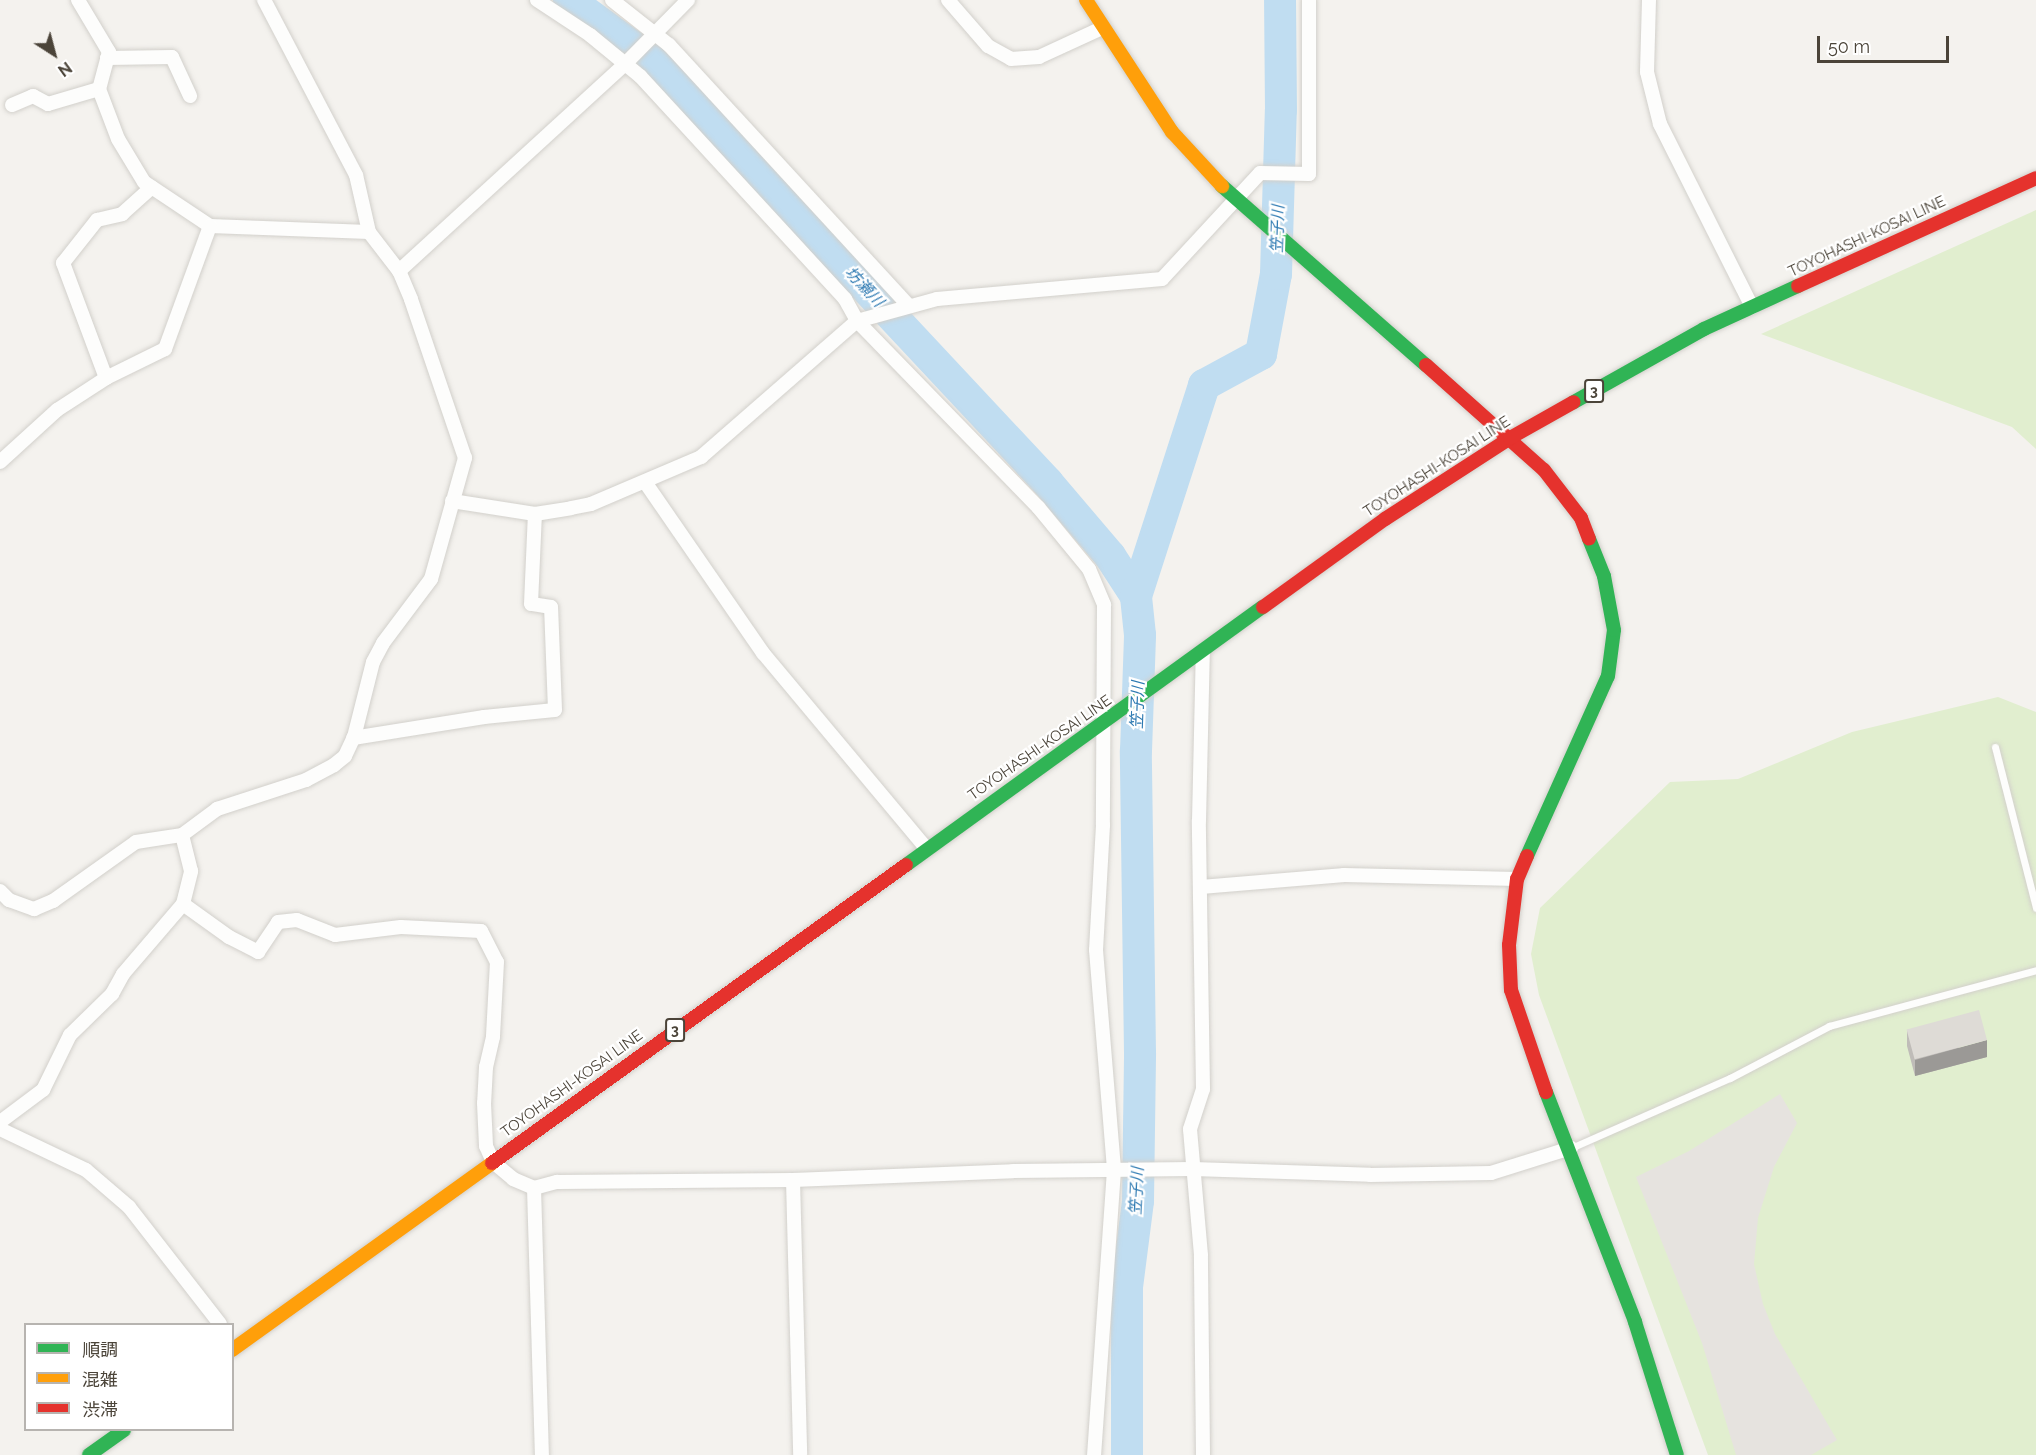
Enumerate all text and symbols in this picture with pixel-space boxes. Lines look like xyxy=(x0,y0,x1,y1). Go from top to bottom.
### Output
north arrow xyxy=(24,24,84,84)
scale bar xyxy=(1820,24,1952,62)
text: 50 m xyxy=(1828,36,1870,57)
text: N xyxy=(54,58,75,80)
street label: TOYOHASHI-KOSAI LINE xyxy=(1786,193,1948,281)
water label: 笠子川 xyxy=(1268,205,1288,253)
water label: 坊瀬川 xyxy=(841,263,887,311)
road number: 3 xyxy=(1584,380,1604,402)
street label: TOYOHASHI-KOSAI LINE xyxy=(1360,413,1514,521)
water label: 笠子川 xyxy=(1128,681,1148,729)
street label: TOYOHASHI-KOSAI LINE xyxy=(965,692,1115,804)
road number: 3 xyxy=(664,1019,686,1041)
street label: TOYOHASHI-KOSAI LINE xyxy=(498,1026,646,1142)
water label: 笠子川 xyxy=(1126,1167,1148,1215)
legend xyxy=(24,1323,234,1431)
text: 順調 xyxy=(82,1339,118,1360)
text: 混雑 xyxy=(82,1369,118,1390)
text: 渋滞 xyxy=(82,1399,118,1420)

